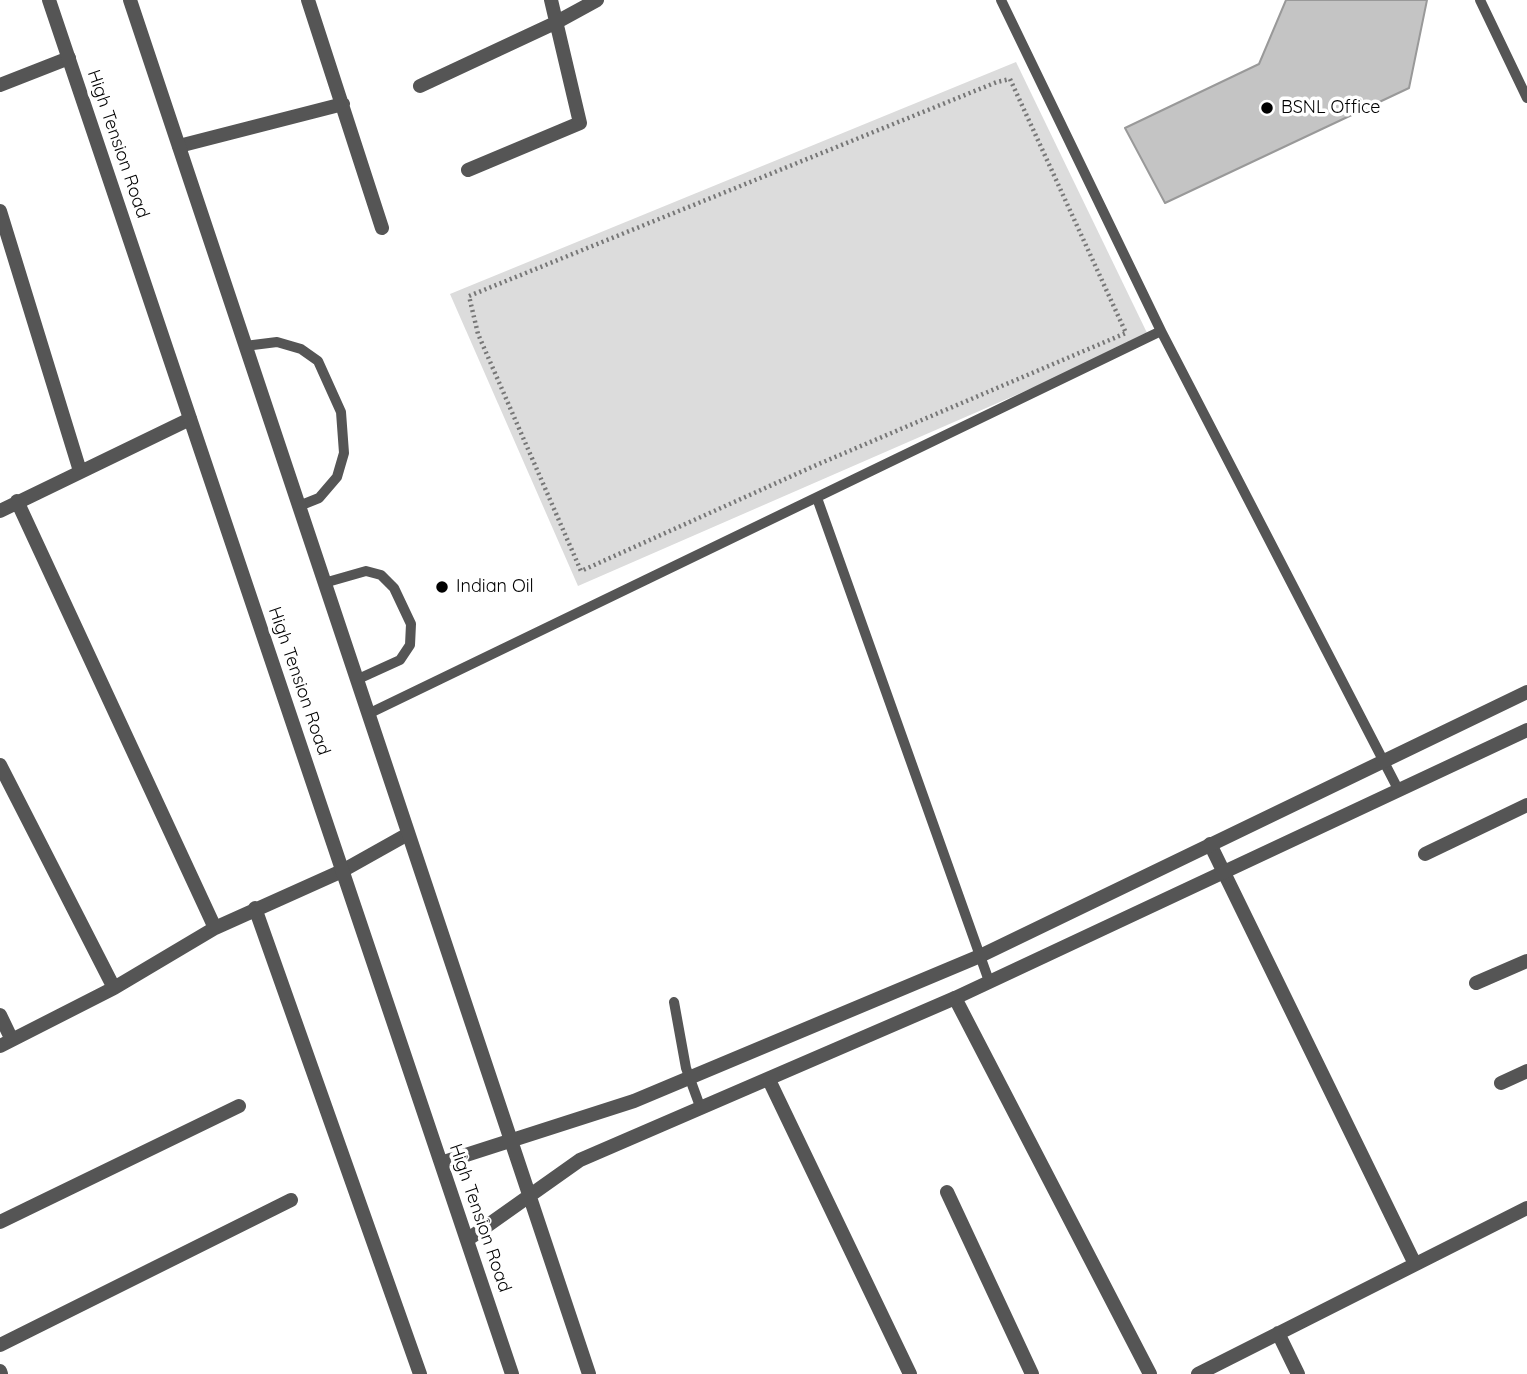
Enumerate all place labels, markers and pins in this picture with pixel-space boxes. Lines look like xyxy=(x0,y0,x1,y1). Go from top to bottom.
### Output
place label: BSNL Office xyxy=(1281,97,1381,119)
marker: BSNL Office xyxy=(1259,100,1275,116)
place label: Indian Oil xyxy=(456,576,534,598)
marker: Indian Oil xyxy=(434,579,450,595)

